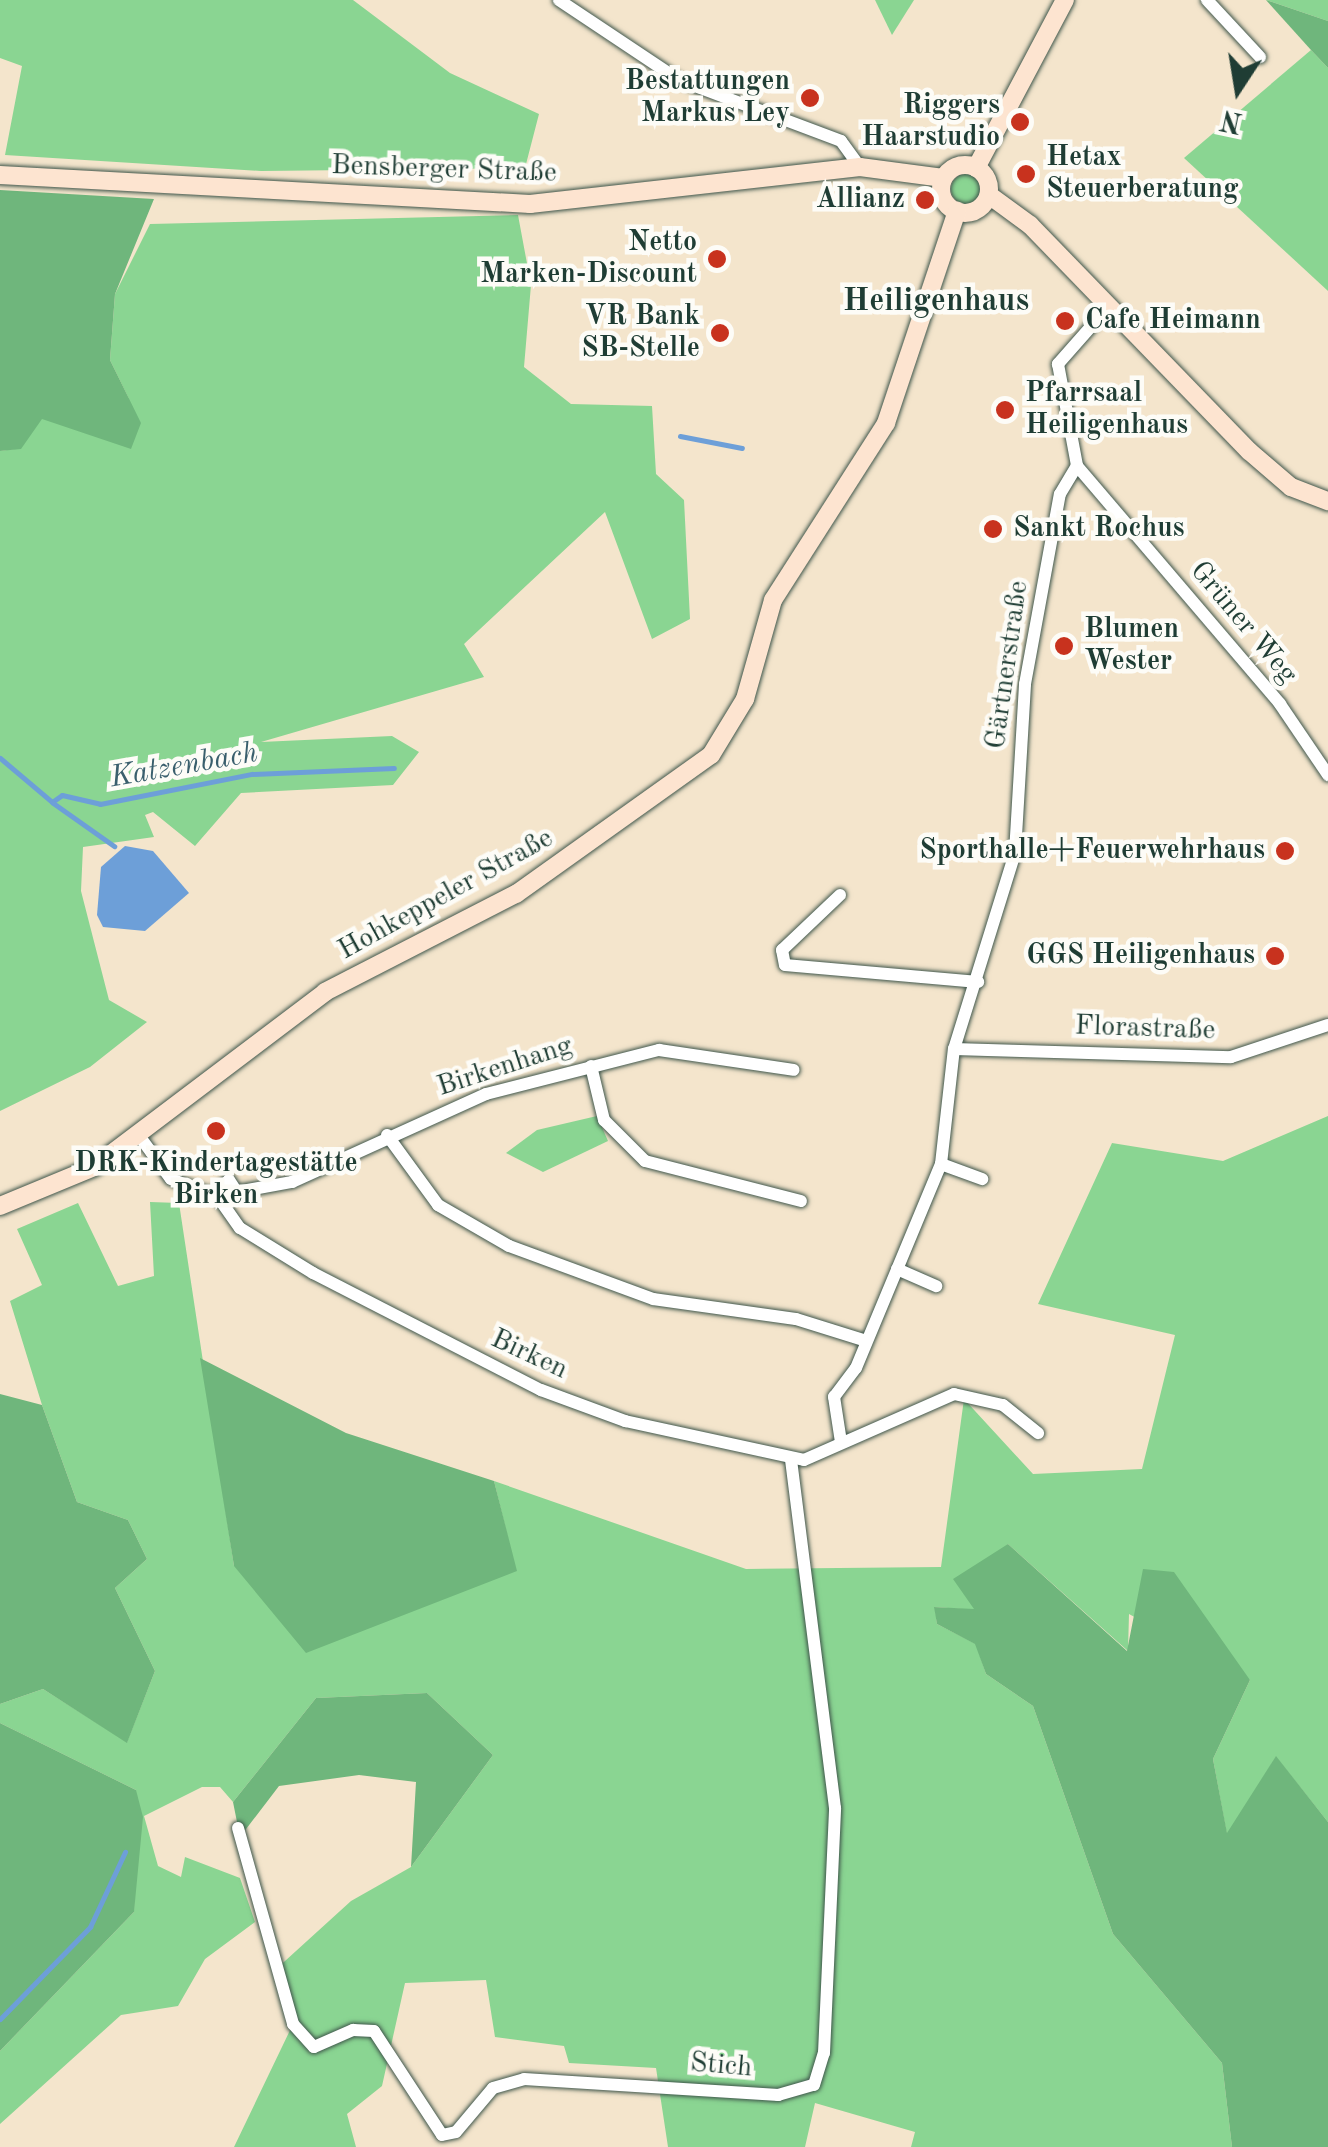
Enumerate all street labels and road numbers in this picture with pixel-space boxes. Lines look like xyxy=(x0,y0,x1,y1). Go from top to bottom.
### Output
street label: Bensberger Straße xyxy=(331,149,557,191)
street label: Grüner Weg xyxy=(1182,555,1304,691)
street label: Gärtnerstraße xyxy=(980,579,1036,751)
street label: Hohkeppeler Straße xyxy=(333,822,559,968)
street label: Florastraße xyxy=(1074,1010,1216,1048)
street label: Birkenhang xyxy=(433,1029,577,1105)
street label: Birken xyxy=(485,1323,573,1387)
street label: Stich xyxy=(689,2047,753,2085)

